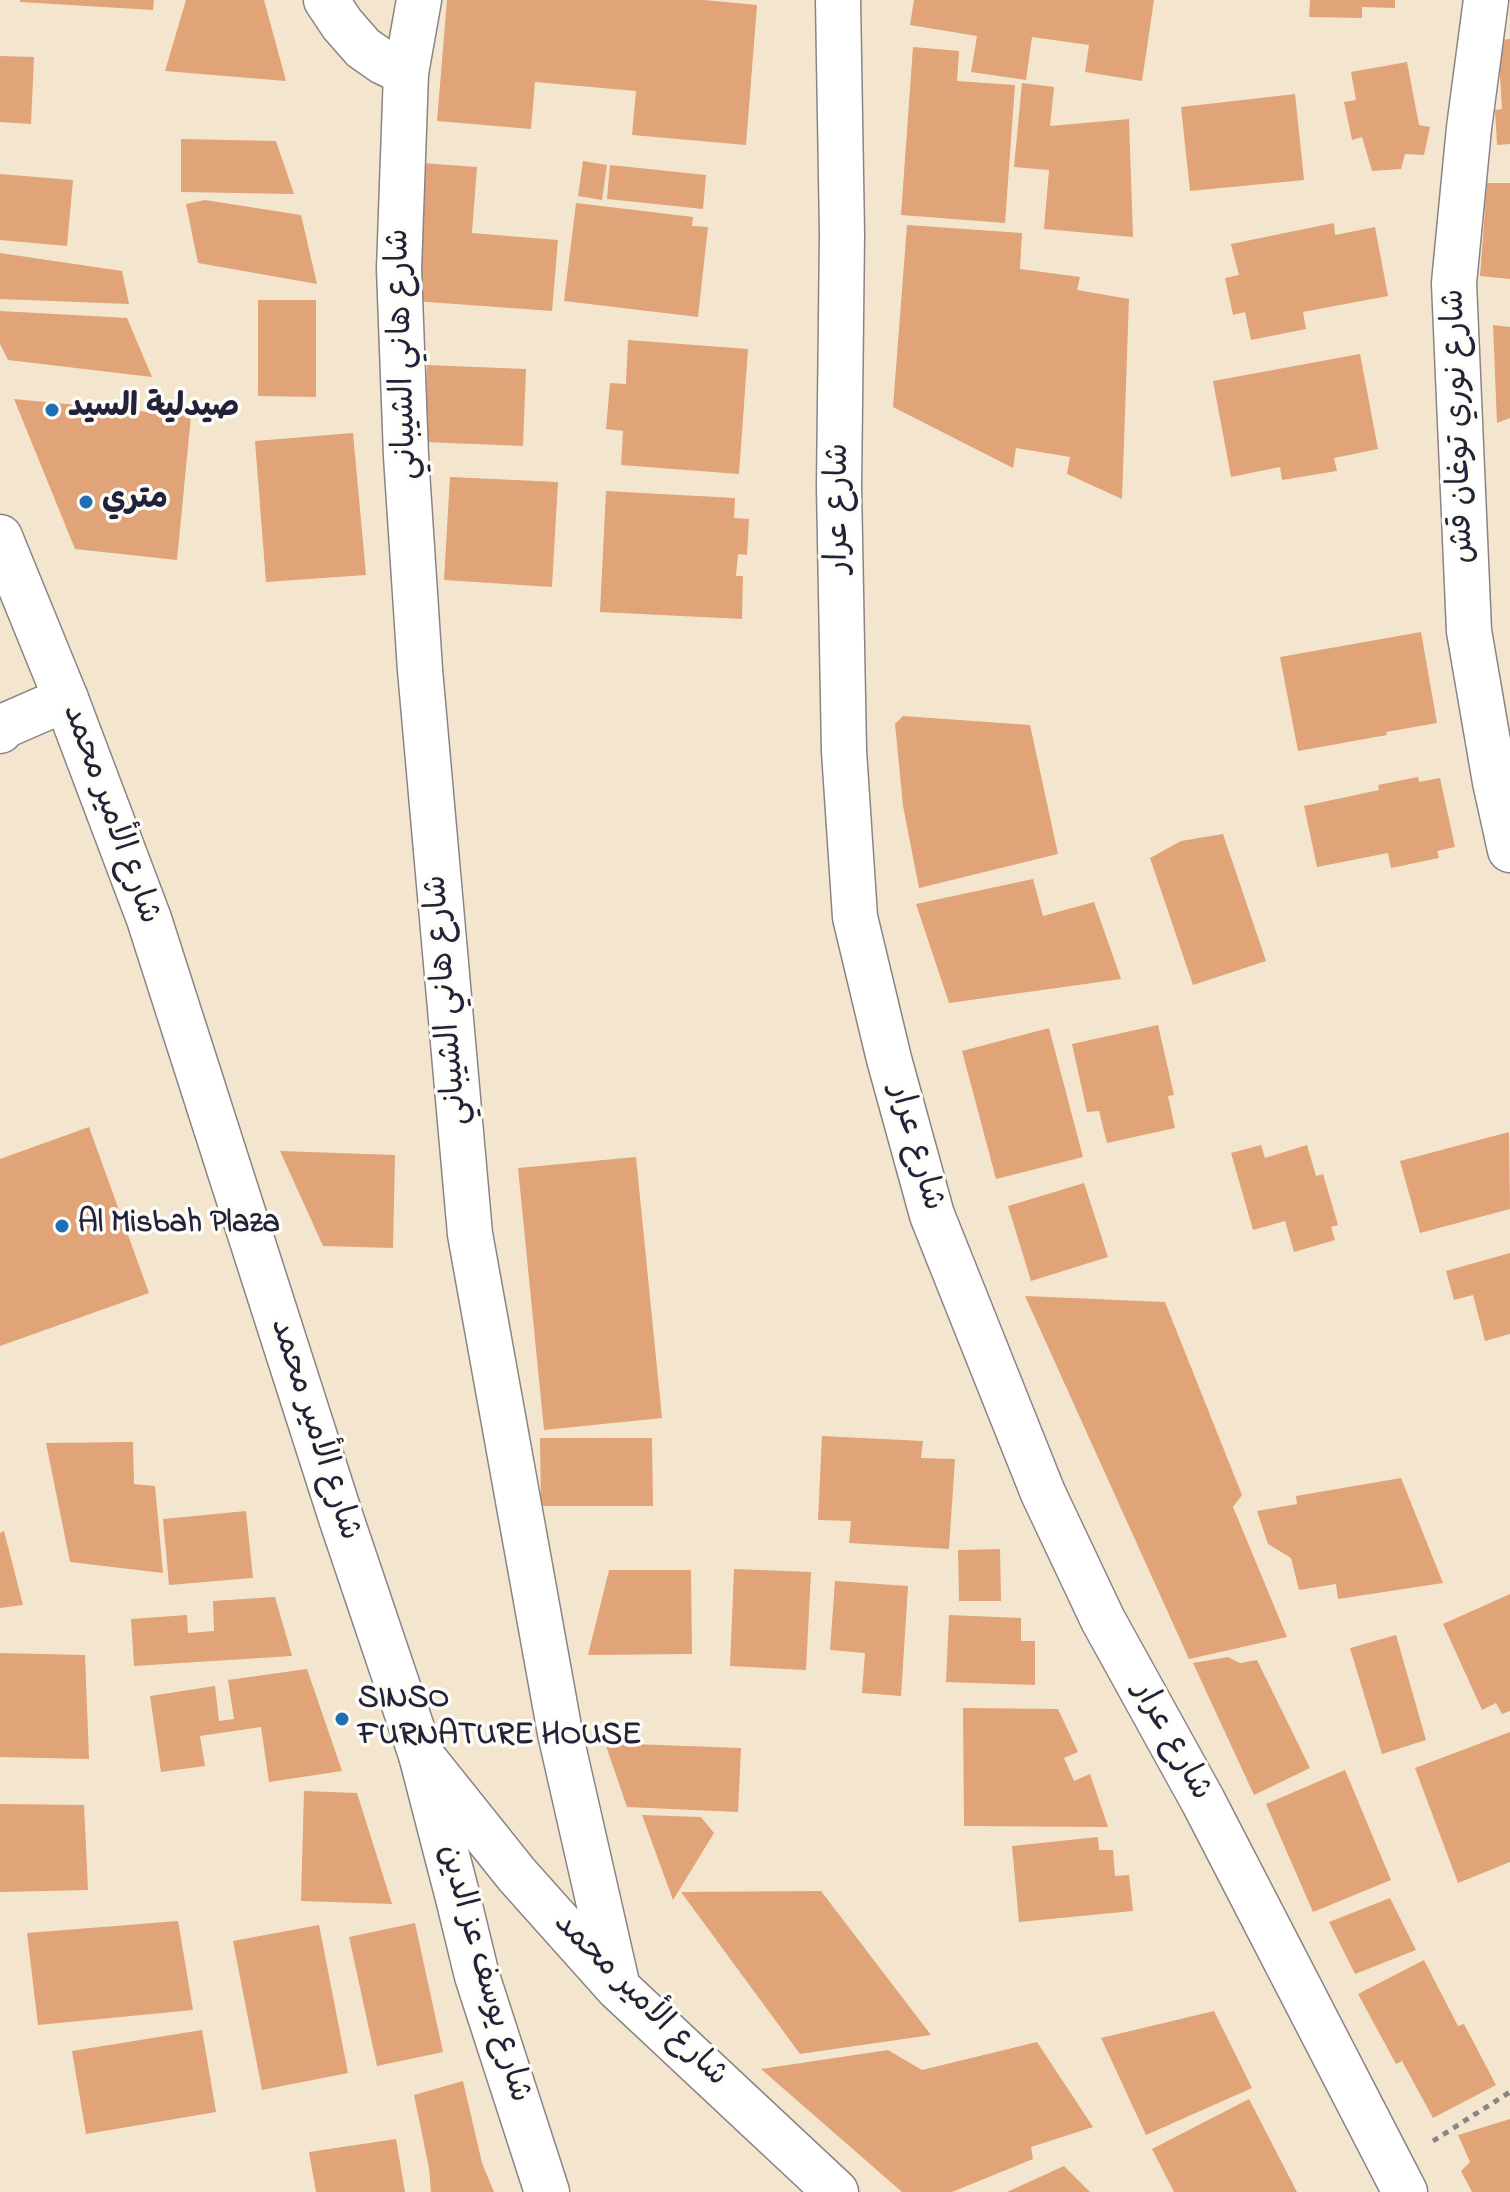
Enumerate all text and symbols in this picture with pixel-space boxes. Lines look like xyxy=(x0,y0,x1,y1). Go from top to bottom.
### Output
street label: شارع هاني الشيباني xyxy=(381,228,429,480)
street label: شارع نوري توغان قش xyxy=(1437,288,1485,564)
place label: صيدلية السيد xyxy=(68,391,239,429)
marker: صيدلية السيد xyxy=(43,401,61,419)
street label: شارع عرار xyxy=(822,443,860,573)
place label: متري xyxy=(102,483,168,521)
marker: متري xyxy=(77,493,95,511)
street label: شارع الأمير محمد xyxy=(51,700,167,930)
street label: شارع هاني الشيباني xyxy=(419,873,479,1127)
street label: شارع عرار xyxy=(878,1080,950,1216)
place label: Al Misbah Plaza xyxy=(78,1207,280,1245)
marker: Al Misbah Plaza xyxy=(53,1217,71,1235)
street label: شارع الأمير محمد xyxy=(259,1314,367,1546)
street label: شارع عرار xyxy=(1122,1676,1218,1808)
place label: SINSO FURNATURE HOUSE xyxy=(358,1682,641,1757)
marker: SINSO FURNATURE HOUSE xyxy=(333,1710,351,1728)
street label: شارع يوسف عز الدين xyxy=(427,1841,537,2107)
street label: شارع الأمير محمد xyxy=(544,1906,734,2096)

